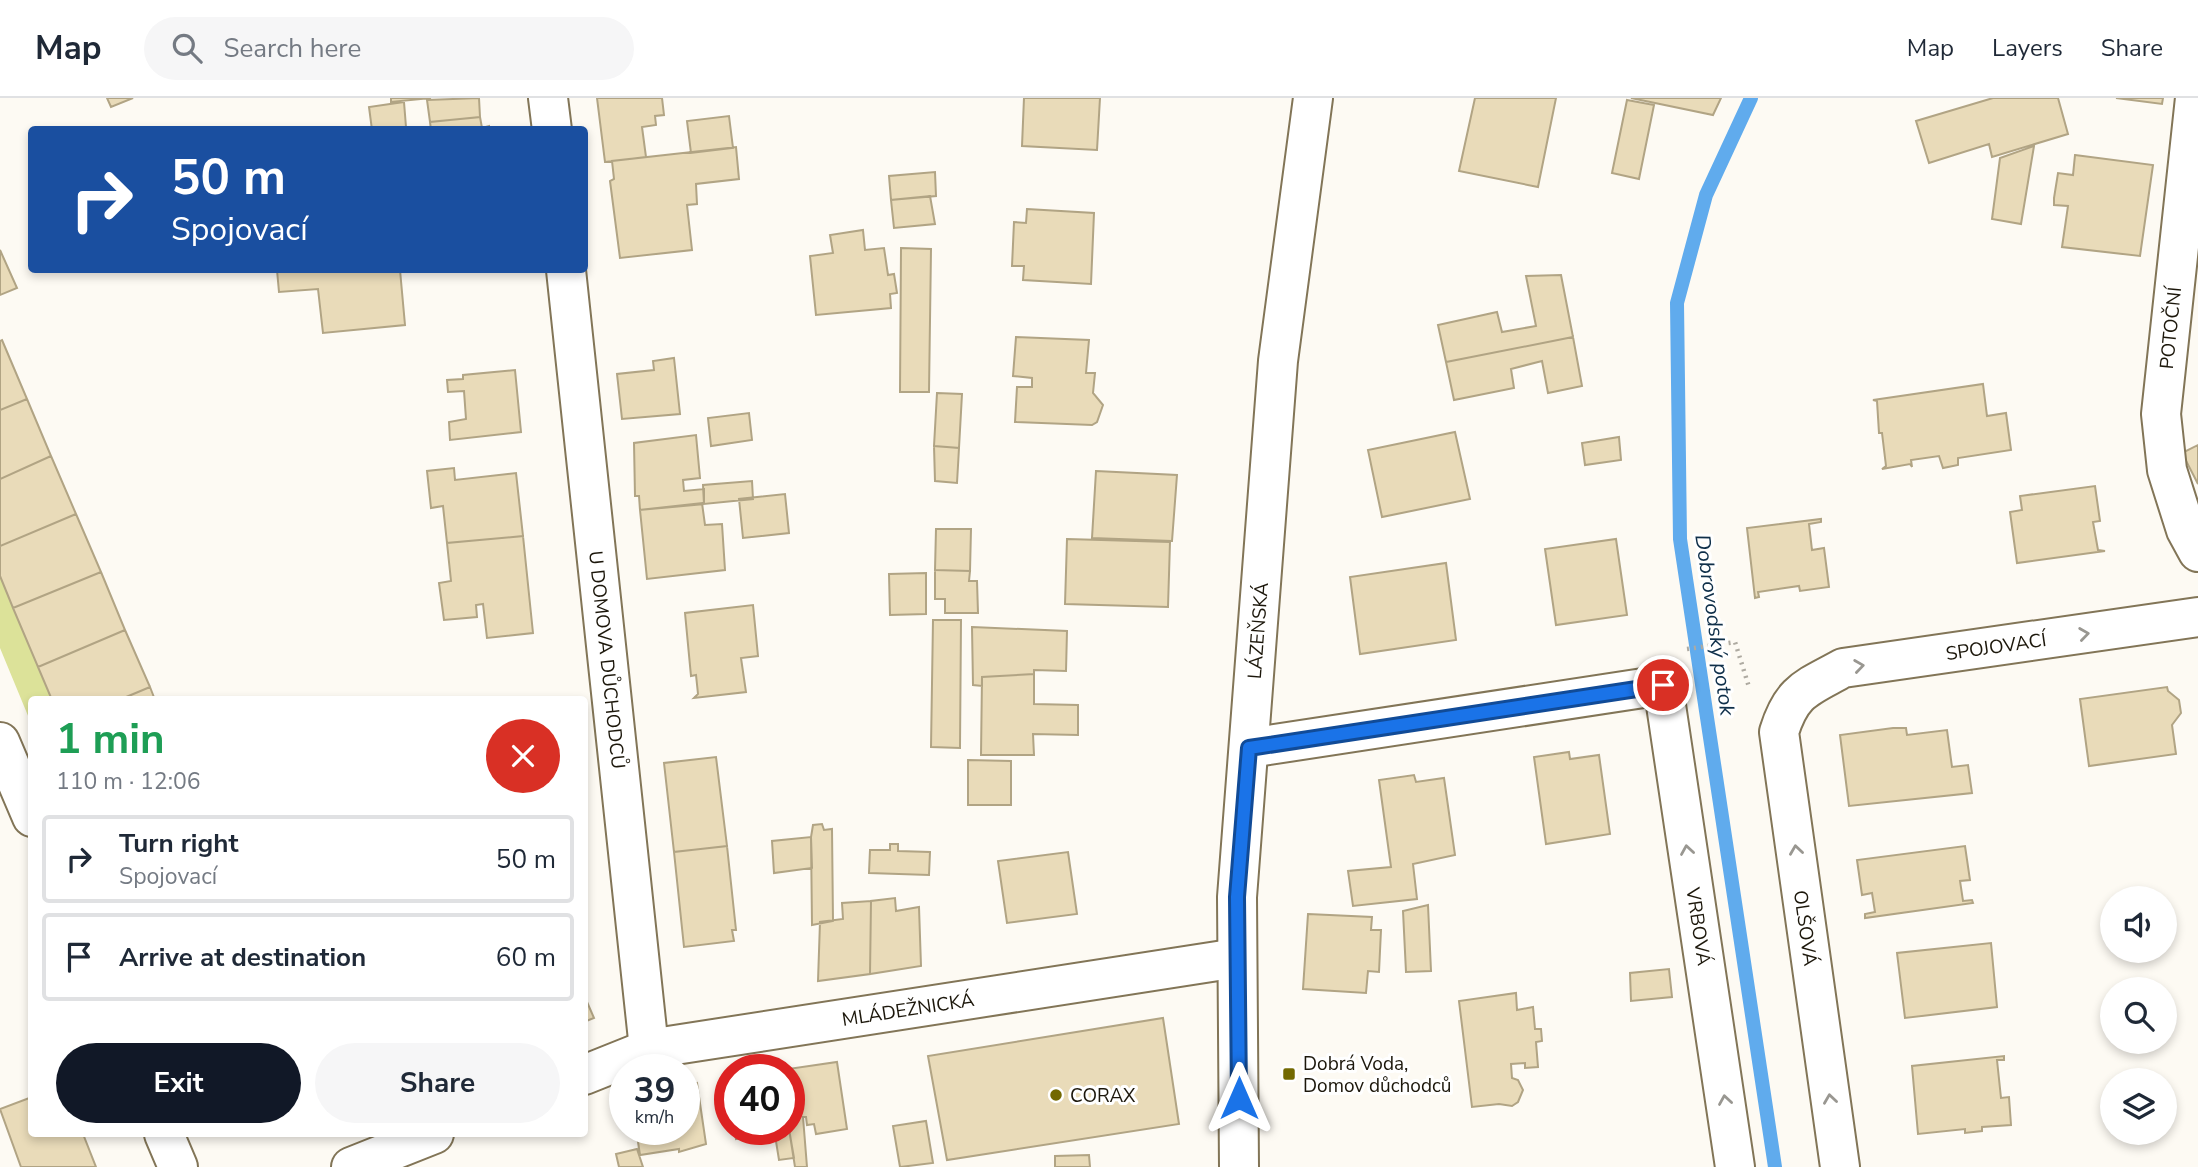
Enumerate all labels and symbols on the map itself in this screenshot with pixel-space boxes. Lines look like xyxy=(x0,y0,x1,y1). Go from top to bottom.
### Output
street label: POTOČNÍ xyxy=(2154,285,2188,370)
water label: Dobrovodský potok xyxy=(1688,533,1742,718)
street label: U DOMOVA DŮCHODCŮ xyxy=(582,549,632,770)
street label: LÁZEŇSKÁ xyxy=(1242,581,1275,680)
street label: SPOJOVACÍ xyxy=(1944,627,2049,667)
one-way arrow xyxy=(2078,627,2090,642)
pin xyxy=(1633,655,1693,715)
one-way arrow xyxy=(1853,658,1865,673)
one-way arrow xyxy=(1788,844,1803,856)
one-way arrow xyxy=(1680,845,1695,856)
street label: VRBOVÁ xyxy=(1679,885,1717,968)
street label: OLŠOVÁ xyxy=(1787,888,1823,968)
street label: MLÁDEŽNICKÁ xyxy=(840,987,976,1033)
place label: Dobrá Voda, Domov důchodců xyxy=(1303,1051,1451,1099)
speed limit sign: 40 xyxy=(714,1054,805,1145)
position arrow xyxy=(1202,1061,1276,1135)
marker: Dobrá Voda, Domov důchodců xyxy=(1281,1066,1297,1082)
place label: CORAX xyxy=(1070,1083,1136,1109)
marker: CORAX xyxy=(1048,1087,1064,1103)
one-way arrow xyxy=(1718,1094,1733,1105)
one-way arrow xyxy=(1823,1094,1838,1105)

